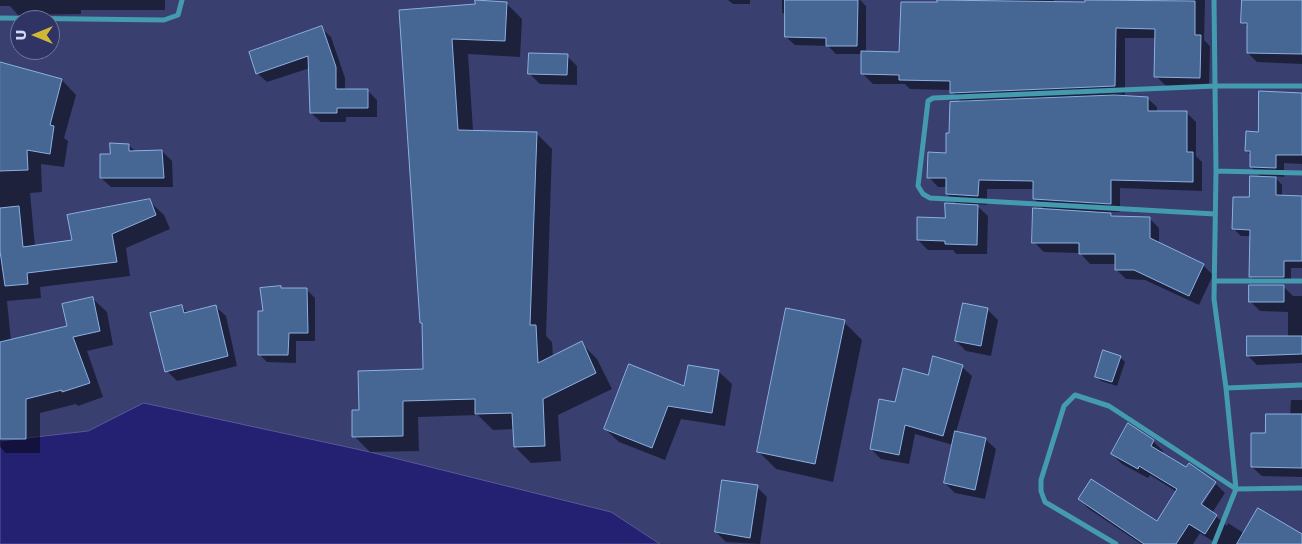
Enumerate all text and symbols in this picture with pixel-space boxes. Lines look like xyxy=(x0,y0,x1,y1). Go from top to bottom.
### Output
north arrow xyxy=(10,10,60,60)
text: U xyxy=(13,29,29,41)

